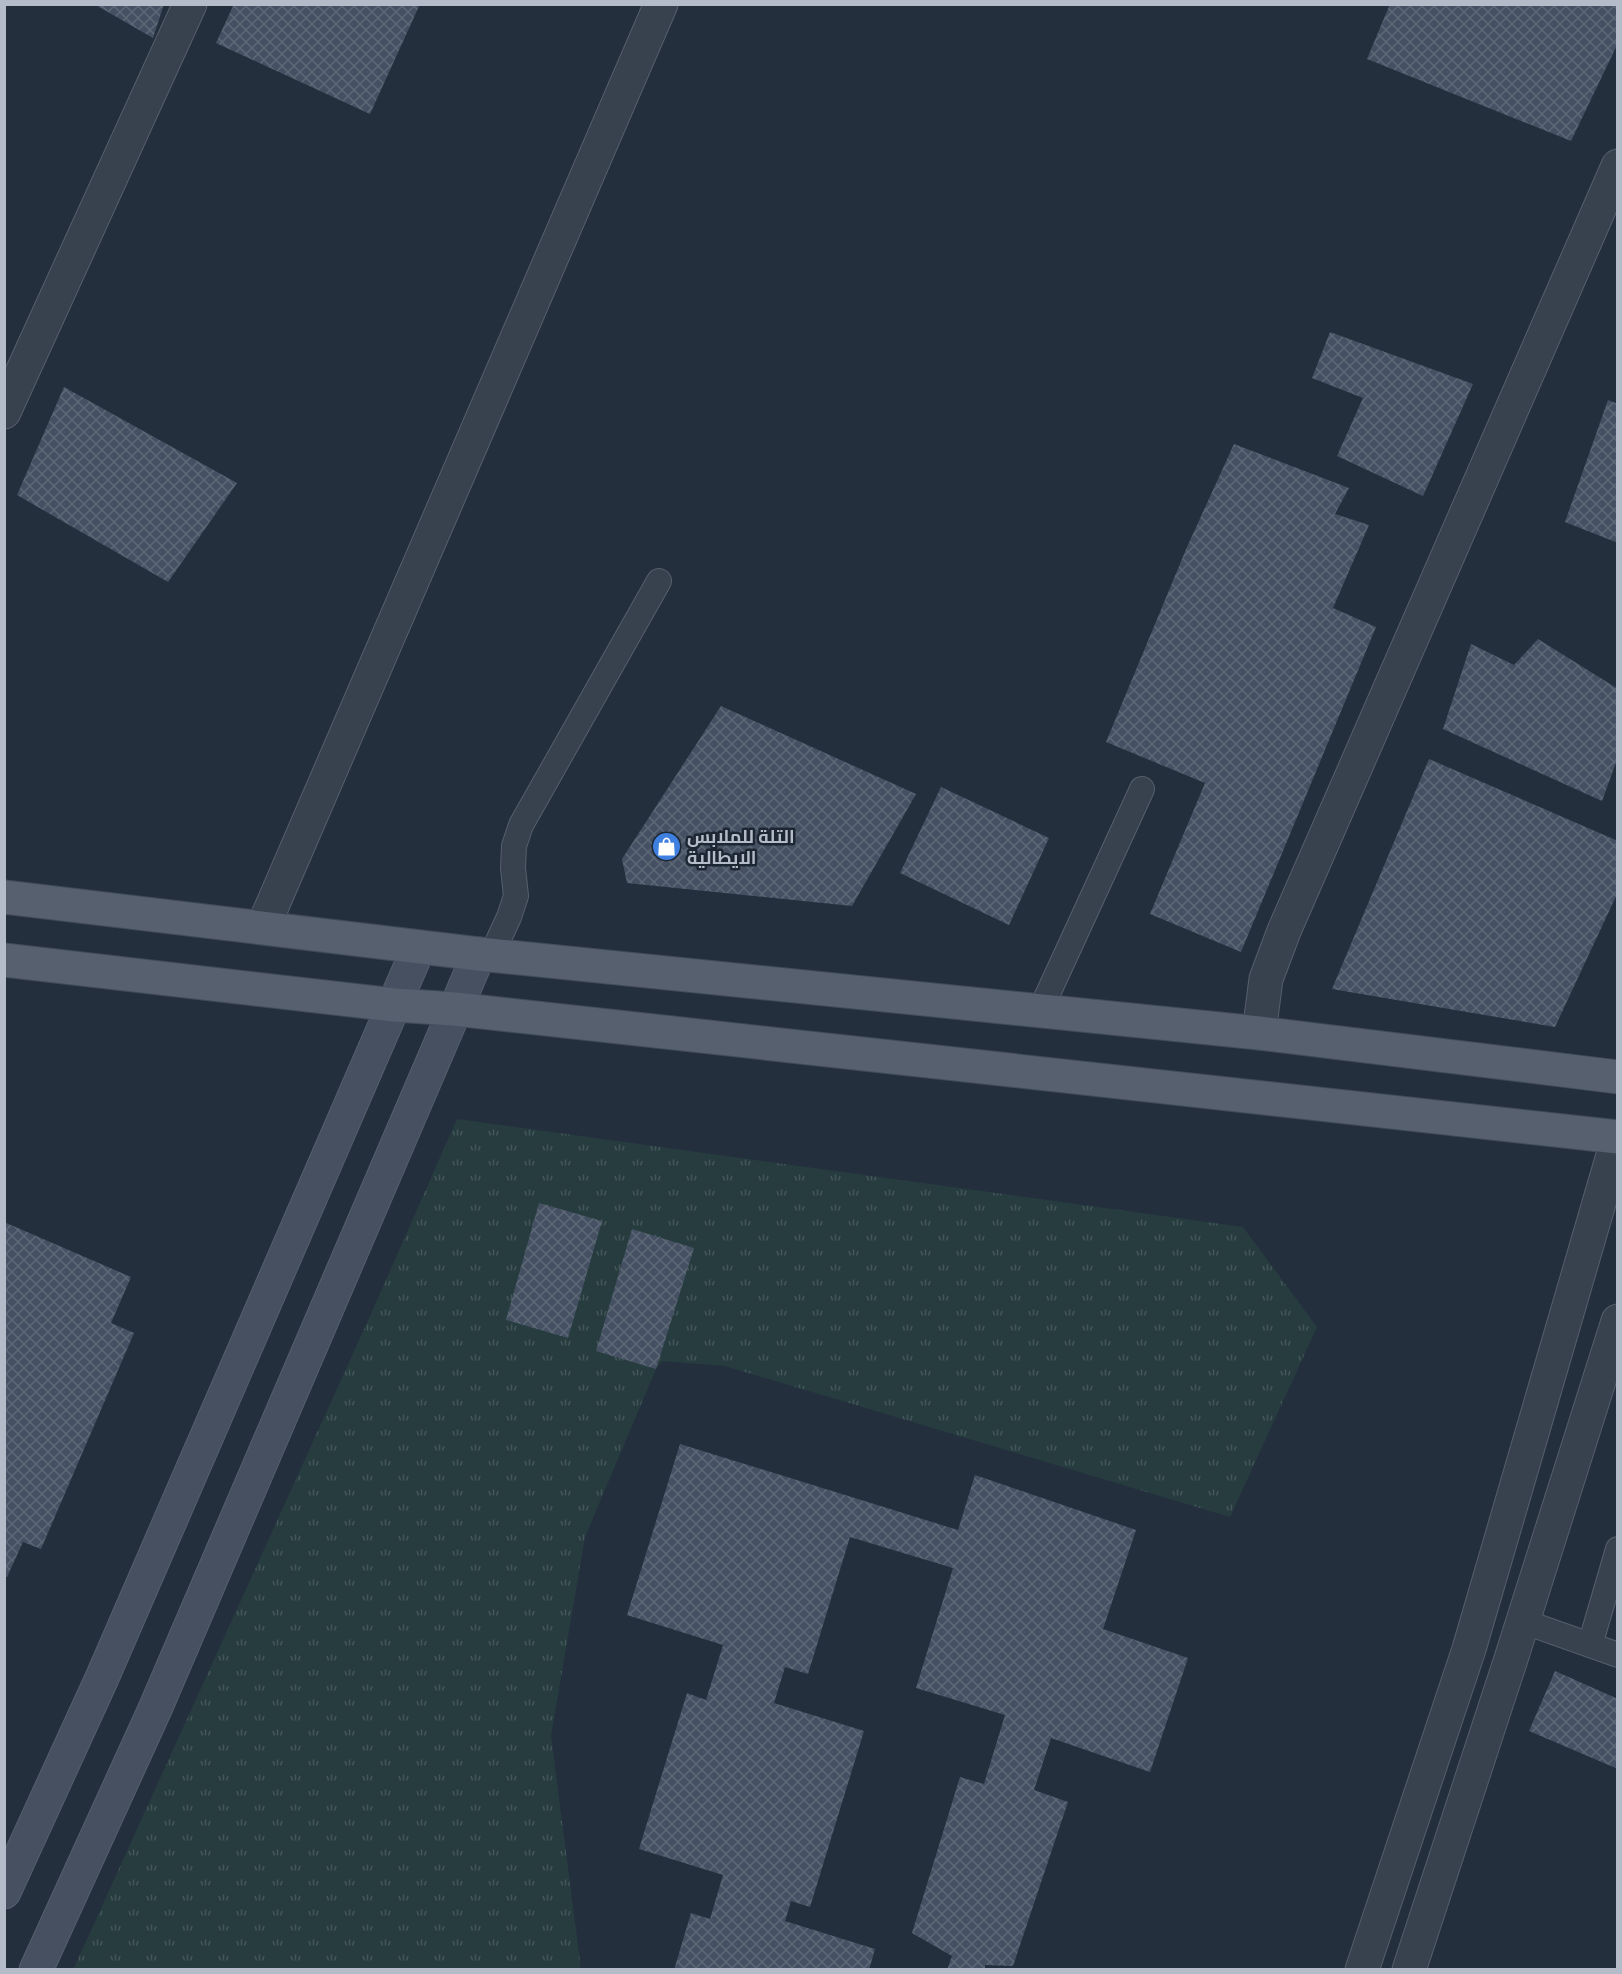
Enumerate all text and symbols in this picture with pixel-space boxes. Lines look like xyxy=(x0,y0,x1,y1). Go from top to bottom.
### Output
place label: التلة للملابس الايطالية xyxy=(687,826,795,869)
shop icon: التلة للملابس الايطالية xyxy=(650,831,682,863)

